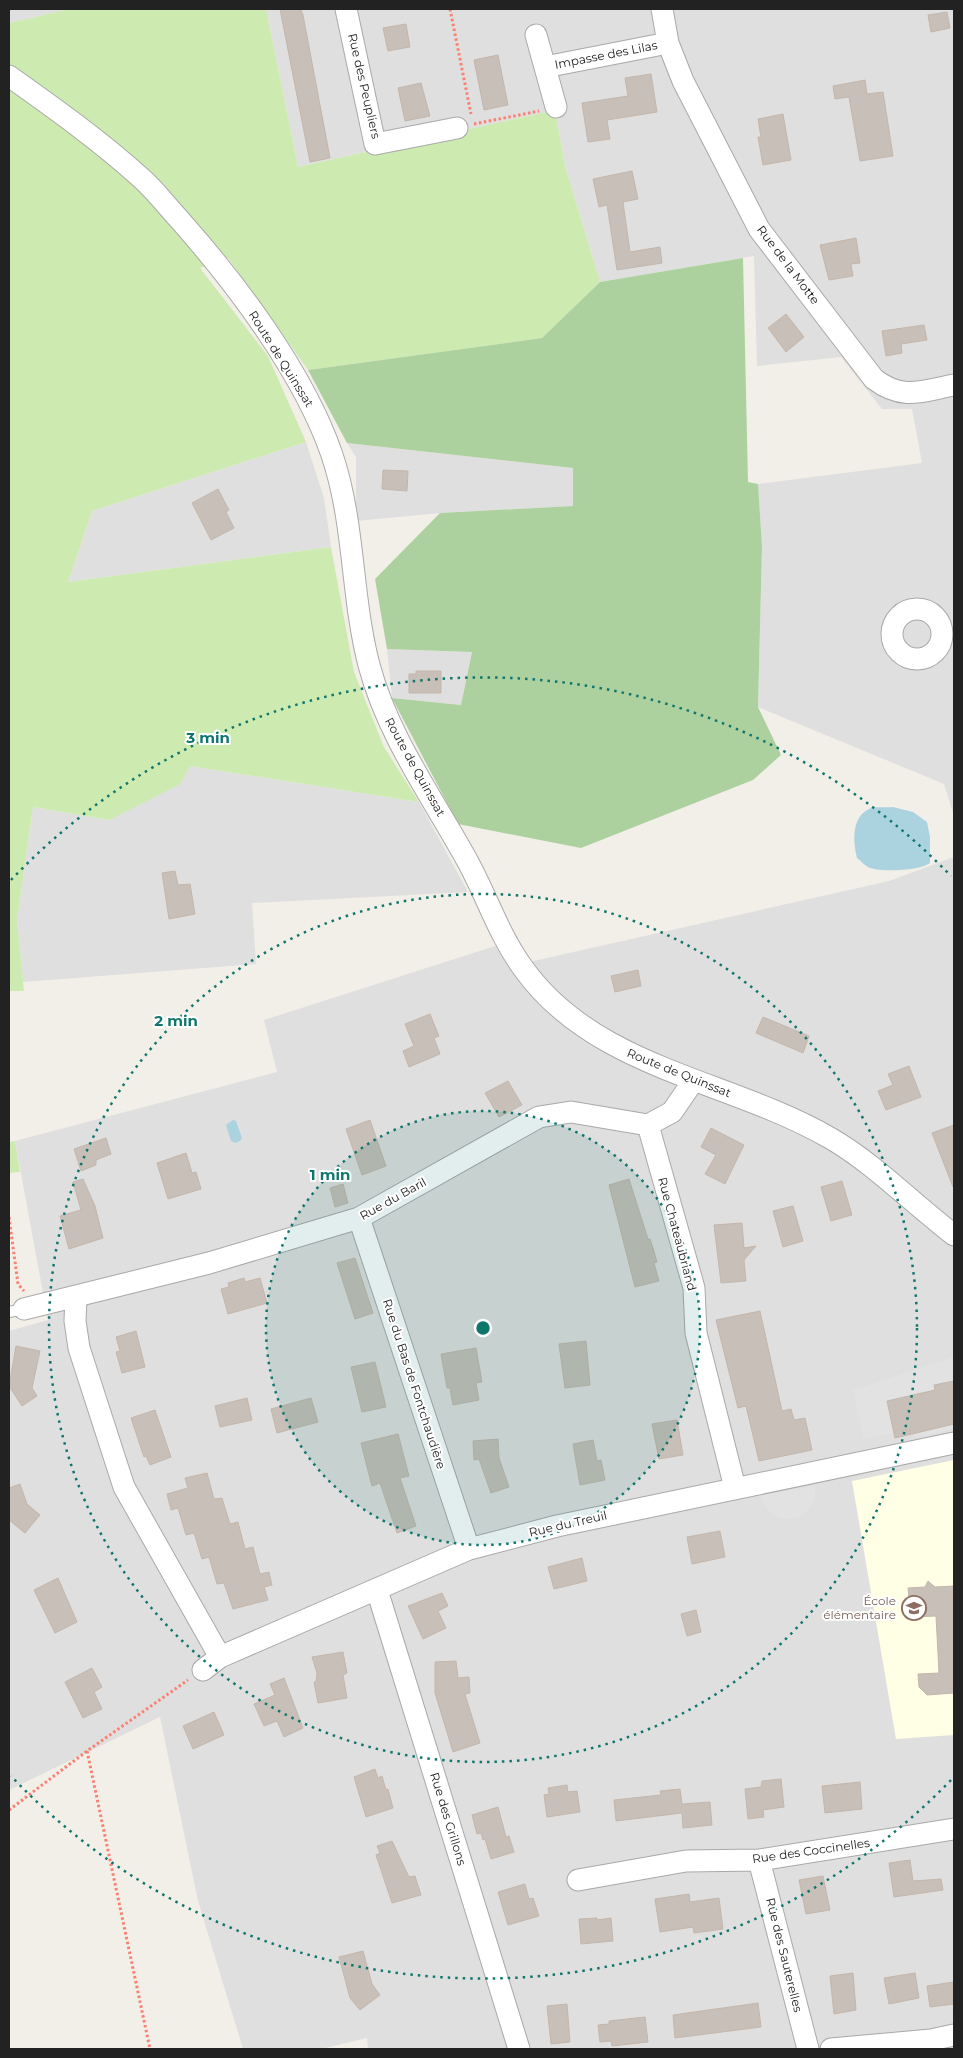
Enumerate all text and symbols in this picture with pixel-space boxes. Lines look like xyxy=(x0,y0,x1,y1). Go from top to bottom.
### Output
street label: Rue des Peupliers xyxy=(345,32,384,140)
street label: Impasse des Lilas xyxy=(553,37,659,72)
street label: Rue de la Motte xyxy=(754,222,823,307)
street label: Route de Quinssat xyxy=(246,308,317,410)
street label: Route de Quinssat xyxy=(382,715,449,819)
text: 3 min xyxy=(185,728,230,747)
text: 2 min xyxy=(154,1011,198,1030)
street label: Route de Quinssat xyxy=(625,1045,734,1100)
text: 1 min xyxy=(310,1165,350,1184)
street label: Rue du Baril xyxy=(357,1174,429,1223)
street label: Rue Chateaubriand xyxy=(655,1175,700,1292)
street label: Rue du Bas de Fontchaudière xyxy=(380,1297,449,1471)
centre of rings xyxy=(474,1319,492,1337)
street label: Rue du Treuil xyxy=(527,1507,608,1540)
place label: École élémentaire xyxy=(823,1593,896,1622)
school or university icon: École élémentaire xyxy=(901,1595,927,1621)
street label: Rue des Grillons xyxy=(427,1770,470,1867)
street label: Rue des Coccinelles xyxy=(751,1835,871,1866)
street label: Rue des Sauterelles xyxy=(763,1896,806,2014)

